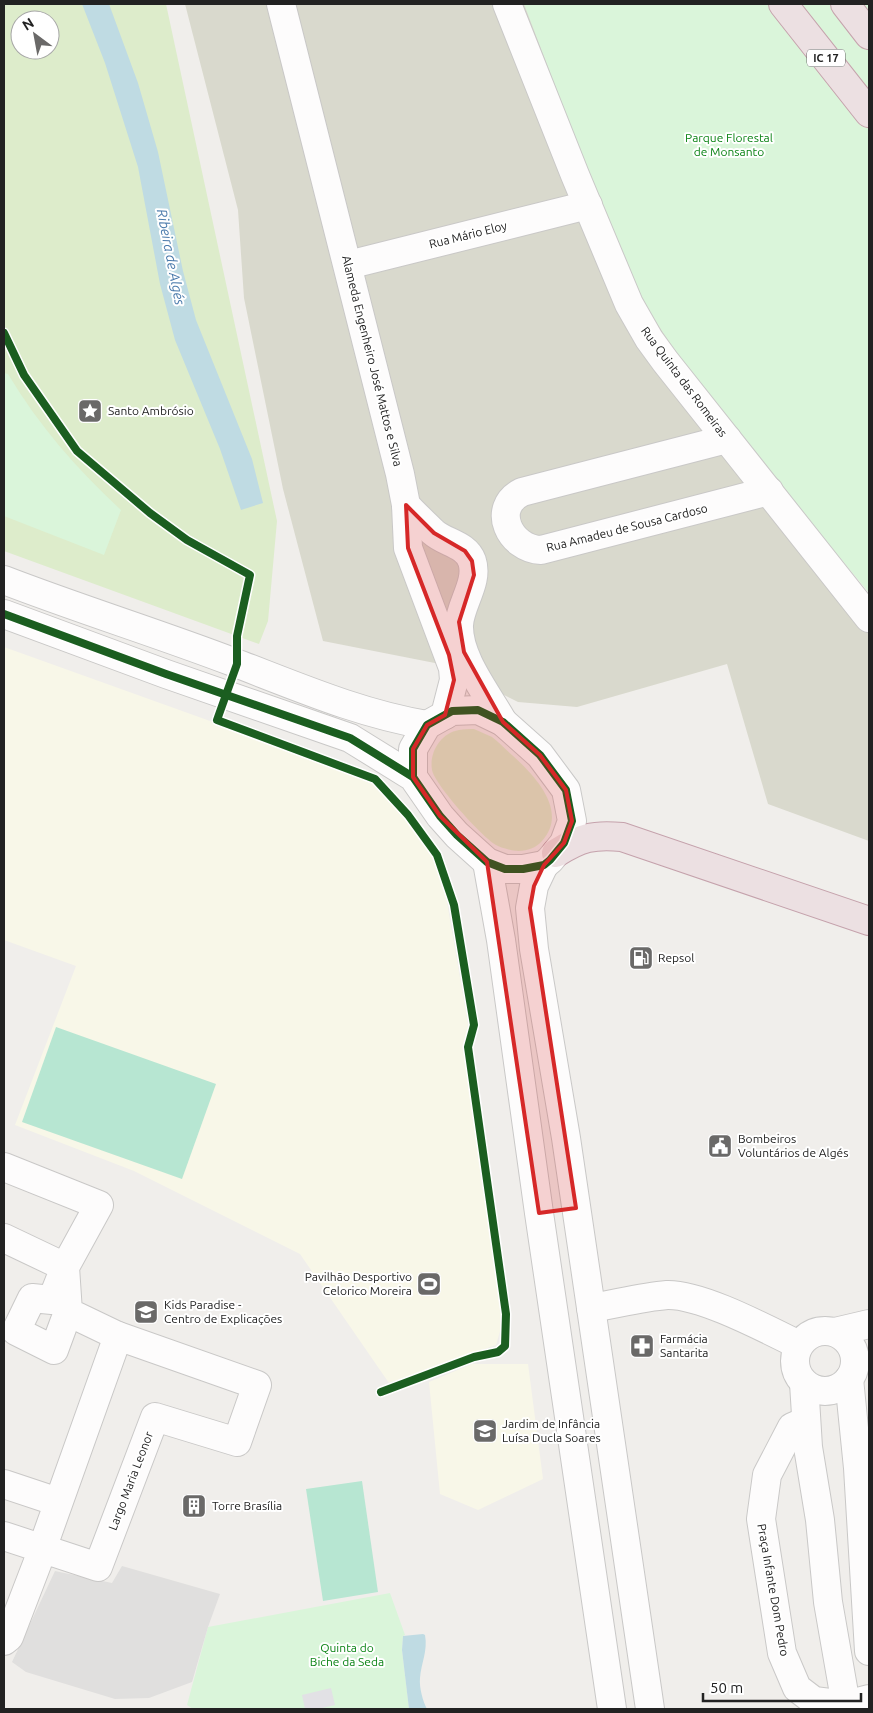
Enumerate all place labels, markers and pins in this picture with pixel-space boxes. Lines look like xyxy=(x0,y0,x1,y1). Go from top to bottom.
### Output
place icon: Santo Ambrósio xyxy=(77,398,103,424)
place label: Santo Ambrósio xyxy=(108,404,194,417)
fuel station icon: Repsol xyxy=(628,945,654,971)
place label: Repsol xyxy=(658,951,694,964)
place label: Bombeiros Voluntários de Algés xyxy=(738,1132,848,1159)
public building icon: Bombeiros Voluntários de Algés xyxy=(707,1133,733,1159)
place label: Pavilhão Desportivo Celorico Moreira xyxy=(305,1270,412,1297)
sports icon: Pavilhão Desportivo Celorico Moreira xyxy=(416,1271,442,1297)
place label: Kids Paradise - Centro de Explicações xyxy=(164,1298,282,1325)
school or university icon: Kids Paradise - Centro de Explicações xyxy=(133,1299,159,1325)
place label: Farmácia Santarita xyxy=(660,1332,709,1359)
pharmacy icon: Farmácia Santarita xyxy=(629,1333,655,1359)
place label: Jardim de Infância Luísa Ducla Soares xyxy=(502,1417,601,1444)
school or university icon: Jardim de Infância Luísa Ducla Soares xyxy=(472,1418,498,1444)
building icon: Torre Brasília xyxy=(181,1493,207,1519)
place label: Torre Brasília xyxy=(212,1499,282,1512)

